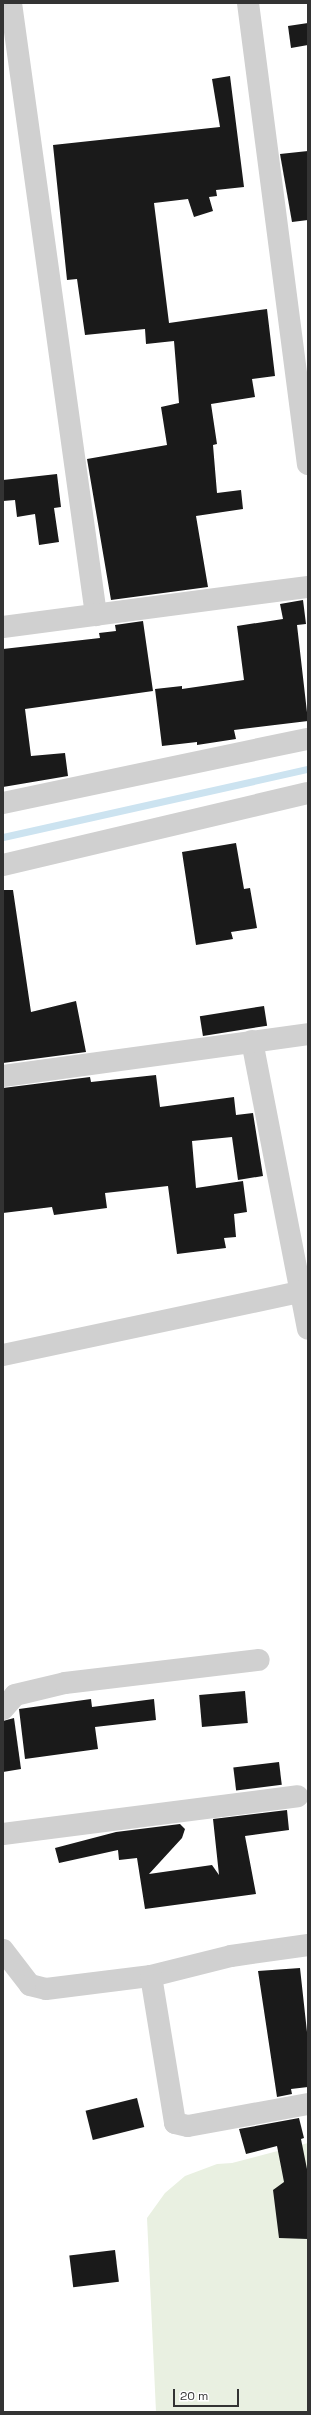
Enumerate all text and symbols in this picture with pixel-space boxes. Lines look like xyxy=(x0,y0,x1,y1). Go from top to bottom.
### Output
scale bar xyxy=(175,2381,241,2407)
text: 20 m xyxy=(180,2388,208,2404)

